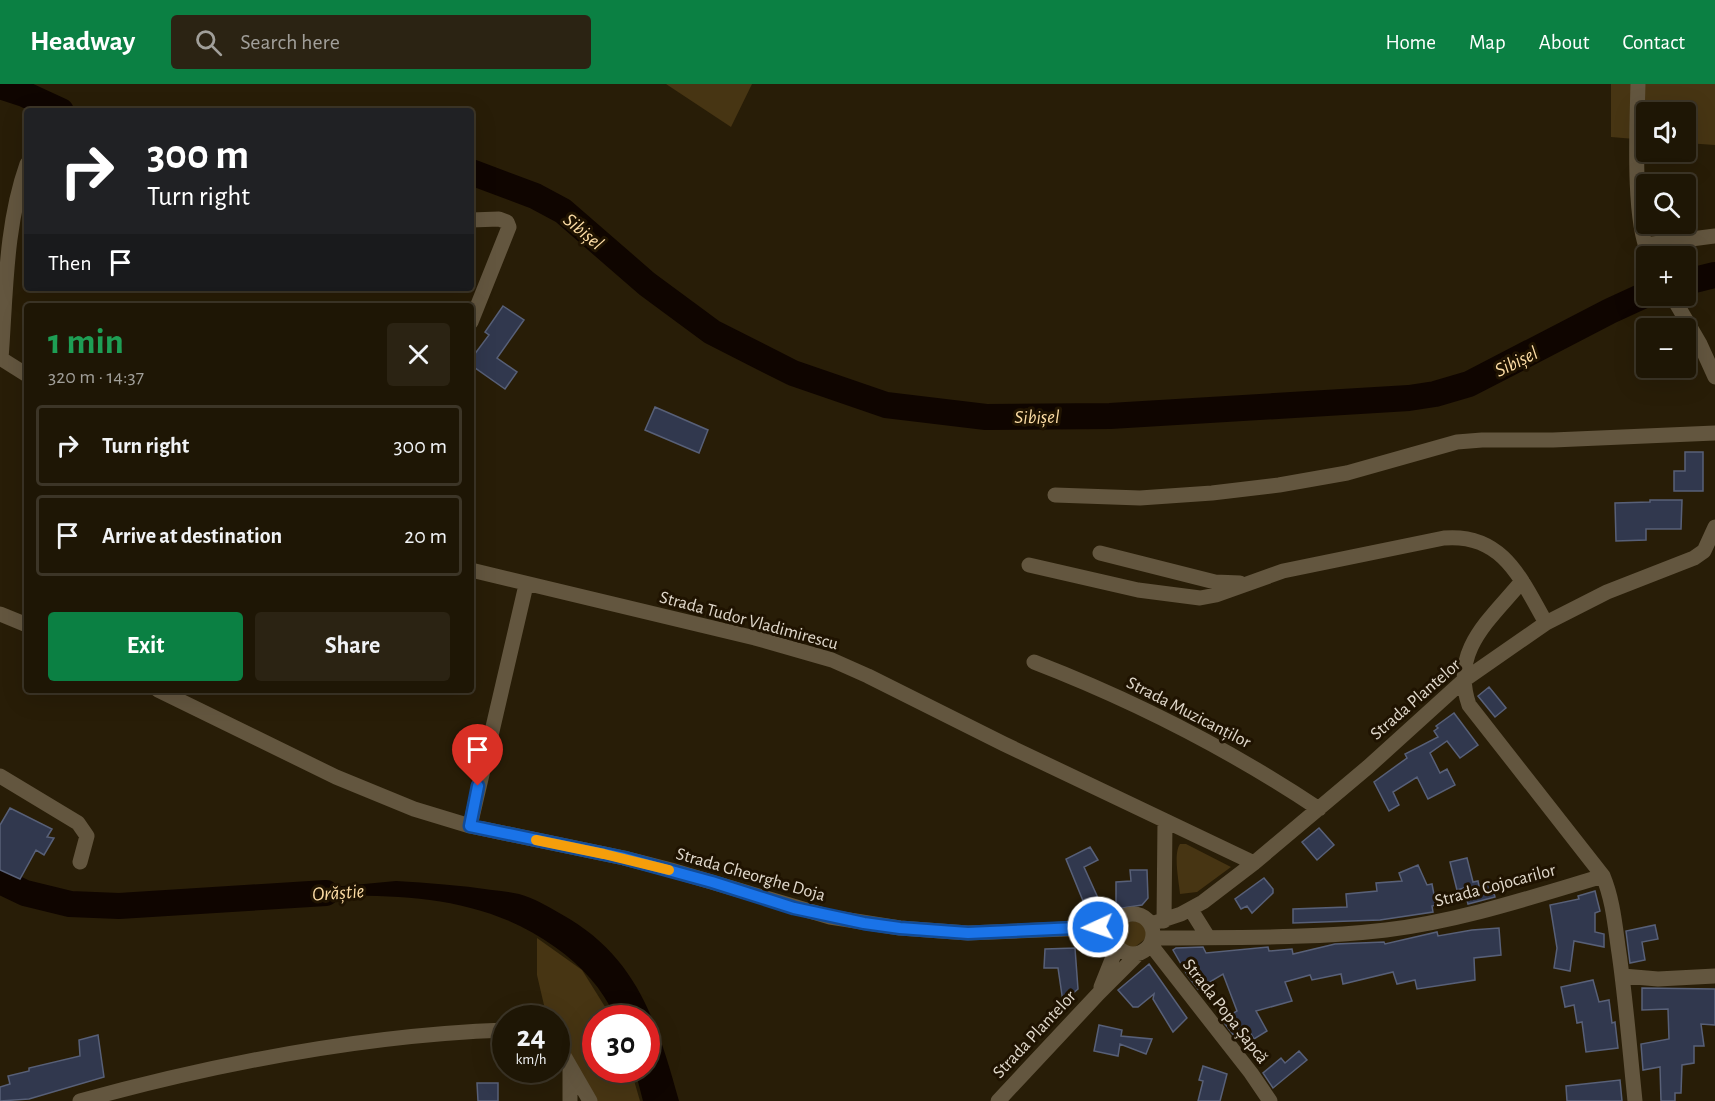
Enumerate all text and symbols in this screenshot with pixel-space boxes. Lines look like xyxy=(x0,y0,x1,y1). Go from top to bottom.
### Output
search box xyxy=(171,15,591,69)
icon: search xyxy=(192,26,225,59)
text: Headway xyxy=(30,28,135,56)
text: Search here xyxy=(240,31,340,53)
text: Home xyxy=(1385,32,1436,53)
text: Map xyxy=(1469,32,1506,53)
text: About xyxy=(1539,32,1589,53)
text: Contact xyxy=(1622,32,1685,53)
map controls xyxy=(1636,102,1696,378)
button: sound xyxy=(1636,102,1696,162)
icon: right xyxy=(48,132,126,210)
text: 300 m xyxy=(147,134,249,176)
button: search xyxy=(1636,174,1696,234)
text: Turn right xyxy=(147,183,250,210)
water label: Sibișel xyxy=(559,210,607,255)
icon: arrive xyxy=(104,246,137,279)
button: + xyxy=(1636,246,1696,306)
text: Then xyxy=(48,252,92,274)
button: − xyxy=(1636,318,1696,378)
button: close xyxy=(387,323,450,386)
text: 1 min xyxy=(48,324,124,360)
water label: Sibișel xyxy=(1492,343,1542,382)
text: 320 m · 14:37 xyxy=(48,367,144,387)
water label: Sibișel xyxy=(1014,407,1060,428)
icon: right xyxy=(51,429,84,462)
text: Turn right xyxy=(102,435,189,457)
text: 300 m xyxy=(393,435,447,457)
icon: arrive xyxy=(51,519,84,552)
text: Arrive at destination xyxy=(102,525,282,547)
text: 20 m xyxy=(404,525,447,547)
street label: Strada Tudor Vladimirescu xyxy=(657,588,840,653)
button: Exit xyxy=(48,612,243,681)
button: Share xyxy=(255,612,450,681)
street label: Strada Plantelor xyxy=(1367,656,1464,744)
street label: Strada Muzicanților xyxy=(1123,674,1254,753)
pin xyxy=(452,724,503,786)
icon: arrive xyxy=(461,733,494,766)
street label: Strada Gheorghe Doja xyxy=(674,845,827,905)
street label: Strada Cojocarilor xyxy=(1433,861,1558,911)
water label: Orăștie xyxy=(311,881,365,906)
position arrow xyxy=(1066,895,1130,959)
street label: Strada Popa Șapcă xyxy=(1178,956,1272,1068)
street label: Strada Plantelor xyxy=(990,987,1080,1082)
speed limit sign: 30 xyxy=(582,1005,660,1083)
text: 24 xyxy=(516,1022,546,1052)
text: km/h xyxy=(516,1052,546,1067)

